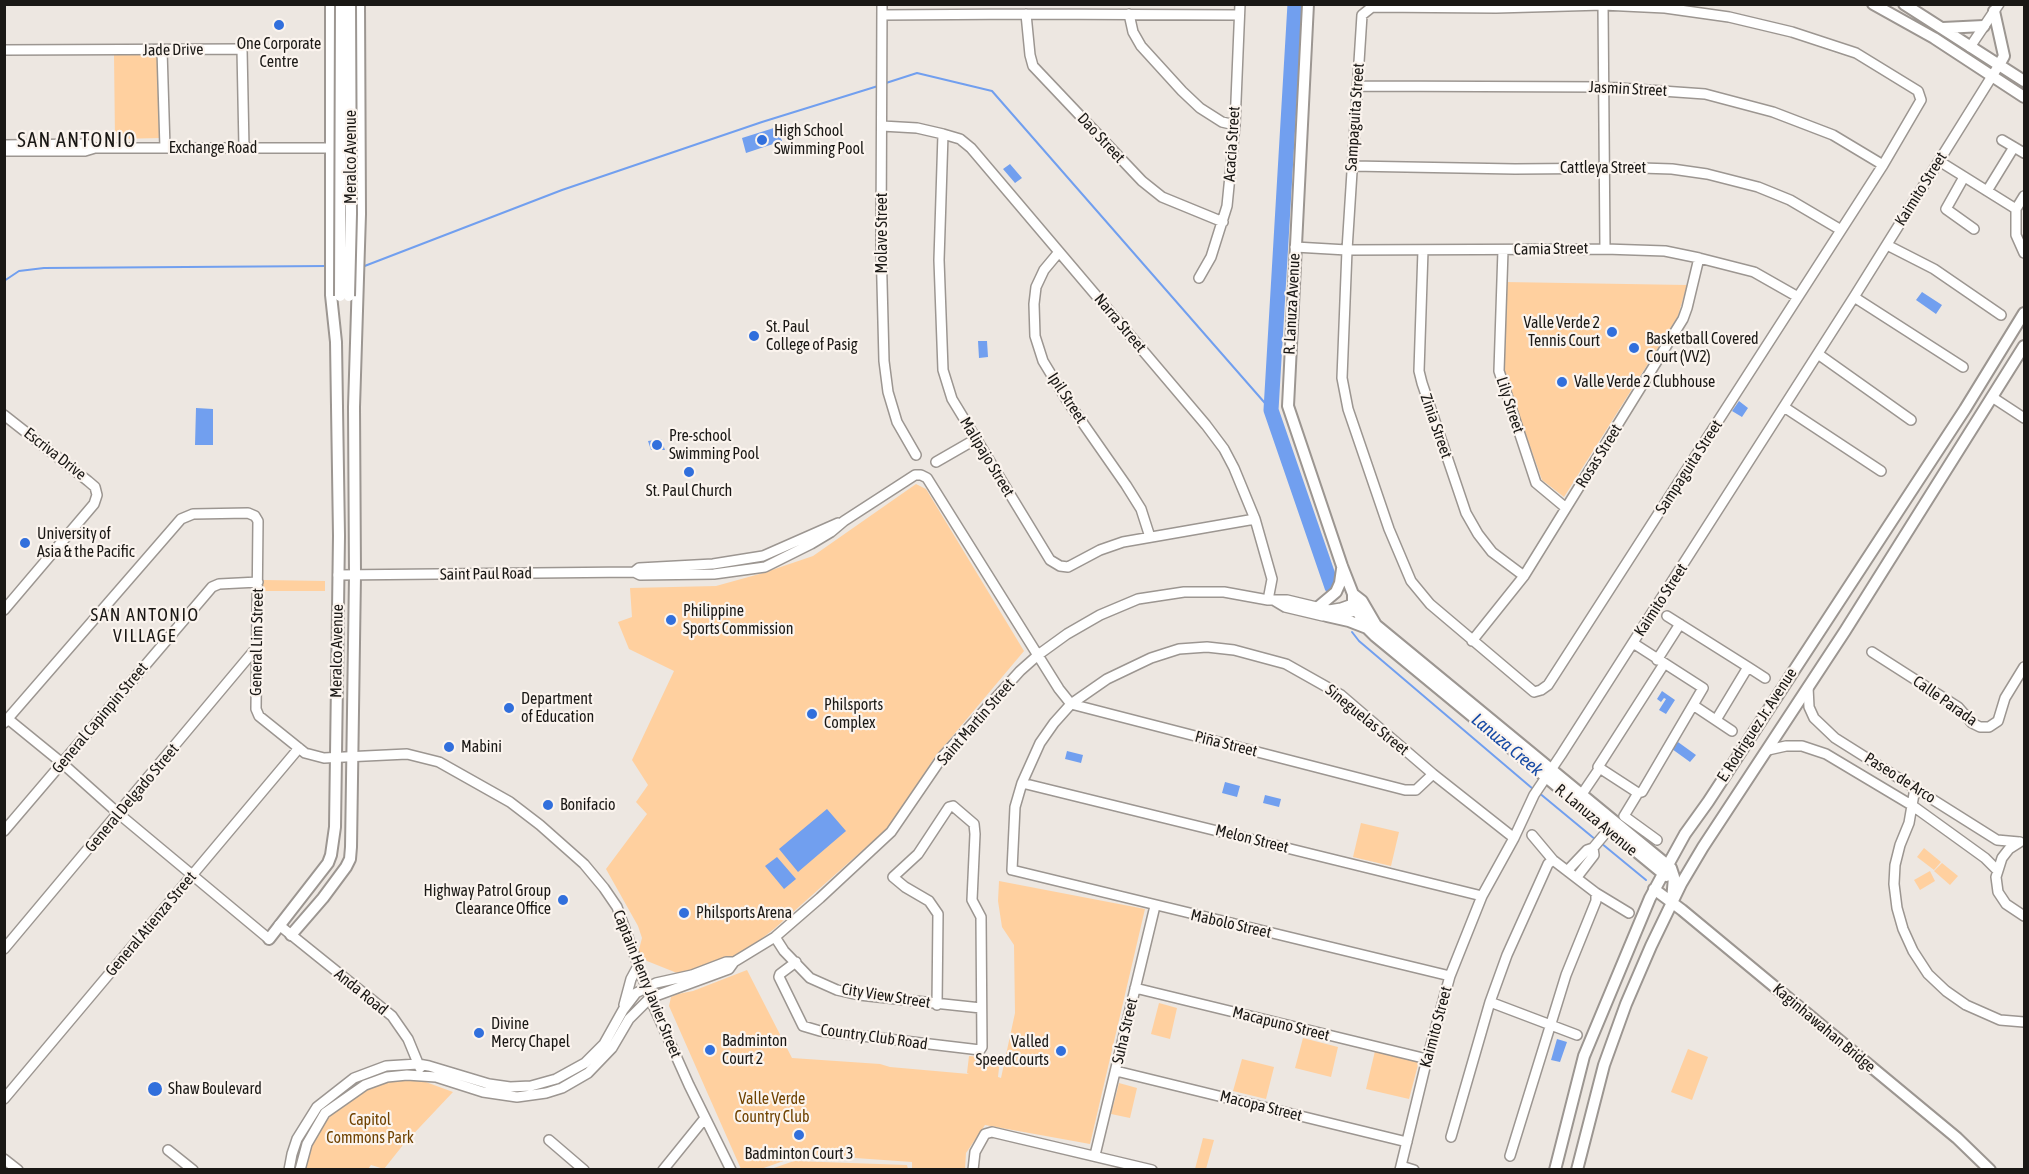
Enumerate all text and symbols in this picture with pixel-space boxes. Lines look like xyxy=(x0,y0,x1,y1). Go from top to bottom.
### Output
marker: One Corporate Centre xyxy=(272,18,286,32)
place label: One Corporate Centre xyxy=(237,34,321,72)
street label: Jade Drive xyxy=(143,40,203,60)
street label: Sampaguita Street xyxy=(1342,62,1368,172)
street label: Jasmin Street xyxy=(1588,77,1668,101)
street label: Acacia Street xyxy=(1220,106,1244,182)
street label: Dao Street xyxy=(1073,109,1129,167)
street label: Meralco Avenue xyxy=(341,110,361,204)
place label: High School Swimming Pool xyxy=(774,121,864,159)
district label: SAN ANTONIO xyxy=(17,129,137,153)
marker: High School Swimming Pool xyxy=(755,133,769,147)
street label: Exchange Road xyxy=(169,138,257,158)
street label: Kaimito Street xyxy=(1891,149,1951,229)
street label: Cattleya Street xyxy=(1560,158,1646,178)
street label: Molave Street xyxy=(872,193,892,273)
street label: Camia Street xyxy=(1514,239,1588,259)
street label: R. Lanuza Avenue xyxy=(1280,253,1304,355)
street label: Narra Street xyxy=(1090,290,1150,356)
place label: Valle Verde 2 Tennis Court xyxy=(1524,313,1600,351)
place label: St. Paul College of Pasig xyxy=(766,317,858,355)
marker: Valle Verde 2 Tennis Court xyxy=(1605,325,1619,339)
marker: St. Paul College of Pasig xyxy=(747,329,761,343)
place label: Basketball Covered Court (VV2) xyxy=(1646,329,1759,367)
marker: Basketball Covered Court (VV2) xyxy=(1627,341,1641,355)
street label: Ipil Street xyxy=(1043,369,1091,427)
place label: Valle Verde 2 Clubhouse xyxy=(1574,372,1715,392)
street label: Lily Street xyxy=(1492,375,1528,435)
marker: Valle Verde 2 Clubhouse xyxy=(1555,375,1569,389)
street label: Zinia Street xyxy=(1416,391,1456,461)
street label: Malipajo Street xyxy=(956,414,1018,500)
street label: Sampaguita Street xyxy=(1651,416,1727,518)
street label: Rosas Street xyxy=(1572,421,1626,491)
street label: Escriva Drive xyxy=(20,424,90,484)
place label: Pre-school Swimming Pool xyxy=(669,426,759,464)
marker: Pre-school Swimming Pool xyxy=(650,438,664,452)
marker: St. Paul Church xyxy=(682,465,696,479)
place label: St. Paul Church xyxy=(646,481,732,501)
place label: University of Asia & the Pacific xyxy=(37,524,135,562)
marker: University of Asia & the Pacific xyxy=(18,536,32,550)
street label: Kaimito Street xyxy=(1630,560,1692,640)
street label: Saint Paul Road xyxy=(440,564,532,584)
street label: General Lim Street xyxy=(246,588,268,696)
place label: Philippine Sports Commission xyxy=(683,601,794,639)
district label: SAN ANTONIO VILLAGE xyxy=(90,604,200,646)
street label: Meralco Avenue xyxy=(327,604,347,698)
marker: Philippine Sports Commission xyxy=(664,613,678,627)
street label: General Capinpin Street xyxy=(48,659,152,777)
street label: E. Rodriguez Jr. Avenue xyxy=(1713,665,1801,785)
street label: Calle Parada xyxy=(1909,672,1981,730)
street label: Saint Martin Street xyxy=(933,675,1019,769)
street label: Sineguelas Street xyxy=(1321,680,1413,760)
place label: Department of Education xyxy=(521,689,594,727)
place label: Philsports Complex xyxy=(824,695,883,733)
marker: Department of Education xyxy=(502,701,516,715)
marker: Philsports Complex xyxy=(805,707,819,721)
water label: Lanuza Creek xyxy=(1467,709,1547,781)
street label: Piña Street xyxy=(1193,727,1259,761)
place label: Mabini xyxy=(461,737,502,757)
street label: General Delgado Street xyxy=(81,740,183,856)
marker: Mabini xyxy=(442,740,456,754)
street label: Paseo de Arco xyxy=(1861,749,1939,807)
street label: R. Lanuza Avenue xyxy=(1551,780,1641,860)
place label: Bonifacio xyxy=(560,795,616,815)
marker: Bonifacio xyxy=(541,798,555,812)
street label: Melon Street xyxy=(1213,821,1291,857)
street label: General Atienza Street xyxy=(102,868,200,980)
place label: Highway Patrol Group Clearance Office xyxy=(423,881,551,919)
marker: Highway Patrol Group Clearance Office xyxy=(556,893,570,907)
place label: Philsports Arena xyxy=(696,903,792,923)
street label: Mabolo Street xyxy=(1189,905,1273,943)
marker: Philsports Arena xyxy=(677,906,691,920)
street label: Captain Henry Javier Street xyxy=(609,907,685,1061)
street label: Anda Road xyxy=(330,965,392,1019)
street label: City View Street xyxy=(840,979,932,1013)
street label: Kaginhawahan Bridge xyxy=(1769,980,1879,1076)
street label: Kaimito Street xyxy=(1416,984,1456,1070)
street label: Suha Street xyxy=(1108,996,1142,1066)
street label: Macapuno Street xyxy=(1230,1003,1332,1045)
place label: Divine Mercy Chapel xyxy=(491,1014,570,1052)
street label: Country Club Road xyxy=(819,1020,929,1054)
marker: Divine Mercy Chapel xyxy=(472,1026,486,1040)
place label: Badminton Court 2 xyxy=(722,1031,787,1069)
place label: Valled SpeedCourts xyxy=(975,1032,1049,1070)
marker: Badminton Court 2 xyxy=(703,1043,717,1057)
marker: Valled SpeedCourts xyxy=(1054,1044,1068,1058)
place label: Shaw Boulevard xyxy=(168,1079,262,1099)
marker: Shaw Boulevard xyxy=(146,1080,164,1098)
street label: Macopa Street xyxy=(1218,1087,1304,1125)
park label: Valle Verde Country Club xyxy=(734,1089,810,1127)
park label: Capitol Commons Park xyxy=(326,1110,414,1148)
marker: Badminton Court 3 xyxy=(792,1128,806,1142)
place label: Badminton Court 3 xyxy=(745,1144,853,1164)

